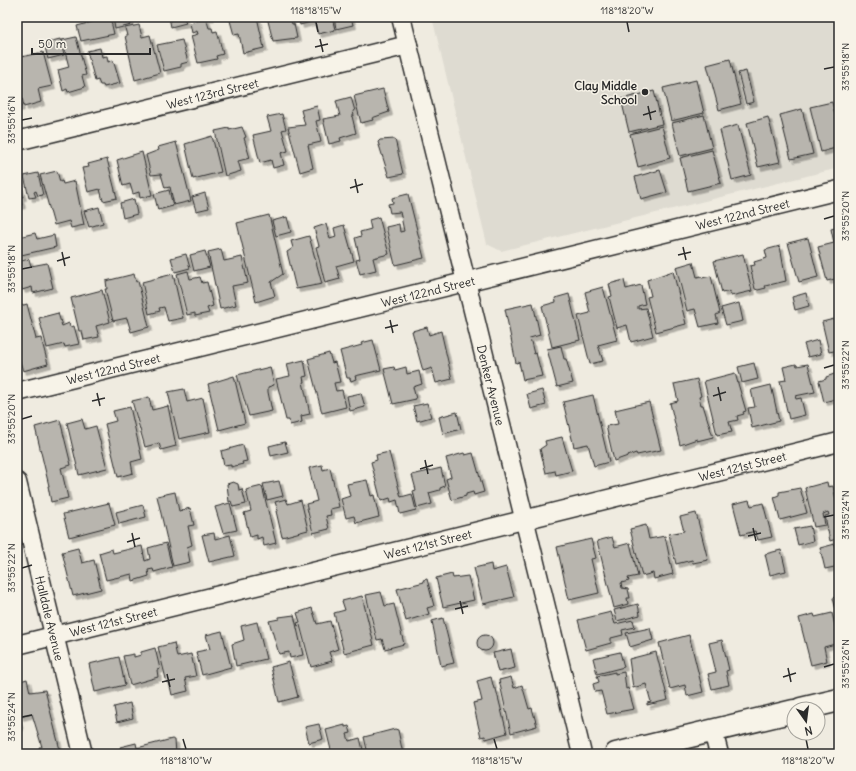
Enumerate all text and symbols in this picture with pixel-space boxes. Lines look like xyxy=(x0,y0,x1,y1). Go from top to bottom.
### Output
text: 118°18'15"W xyxy=(291,4,341,17)
text: 118°18'20"W xyxy=(600,4,654,17)
scale bar xyxy=(32,30,150,56)
text: 50 m xyxy=(38,36,67,51)
text: 33°55'18"N xyxy=(839,43,852,91)
street label: West 123rd Street xyxy=(165,75,260,112)
place label: Clay Middle School xyxy=(574,78,638,107)
marker: Clay Middle School xyxy=(640,87,650,97)
text: 33°55'16"N xyxy=(5,96,18,144)
text: 33°55'20"N xyxy=(839,191,852,241)
street label: West 122nd Street xyxy=(694,195,791,232)
text: 33°55'18"N xyxy=(5,245,18,293)
street label: West 122nd Street xyxy=(379,272,476,310)
text: 33°55'22"N xyxy=(839,340,852,390)
street label: Denker Avenue xyxy=(474,343,509,427)
street label: West 122nd Street xyxy=(65,350,162,387)
text: 33°55'20"N xyxy=(5,394,18,444)
street label: West 121st Street xyxy=(697,448,788,484)
text: 33°55'24"N xyxy=(839,490,852,540)
street label: West 121st Street xyxy=(382,526,473,562)
text: 33°55'22"N xyxy=(5,543,18,593)
street label: Halldale Avenue xyxy=(32,574,68,662)
street label: West 121st Street xyxy=(68,603,159,639)
text: 33°55'26"N xyxy=(839,639,852,689)
text: 33°55'24"N xyxy=(5,692,18,742)
north arrow xyxy=(786,701,826,741)
text: N xyxy=(803,723,814,738)
text: 118°18'10"W xyxy=(160,754,212,767)
text: 118°18'15"W xyxy=(472,754,522,767)
text: 118°18'20"W xyxy=(781,754,835,767)

